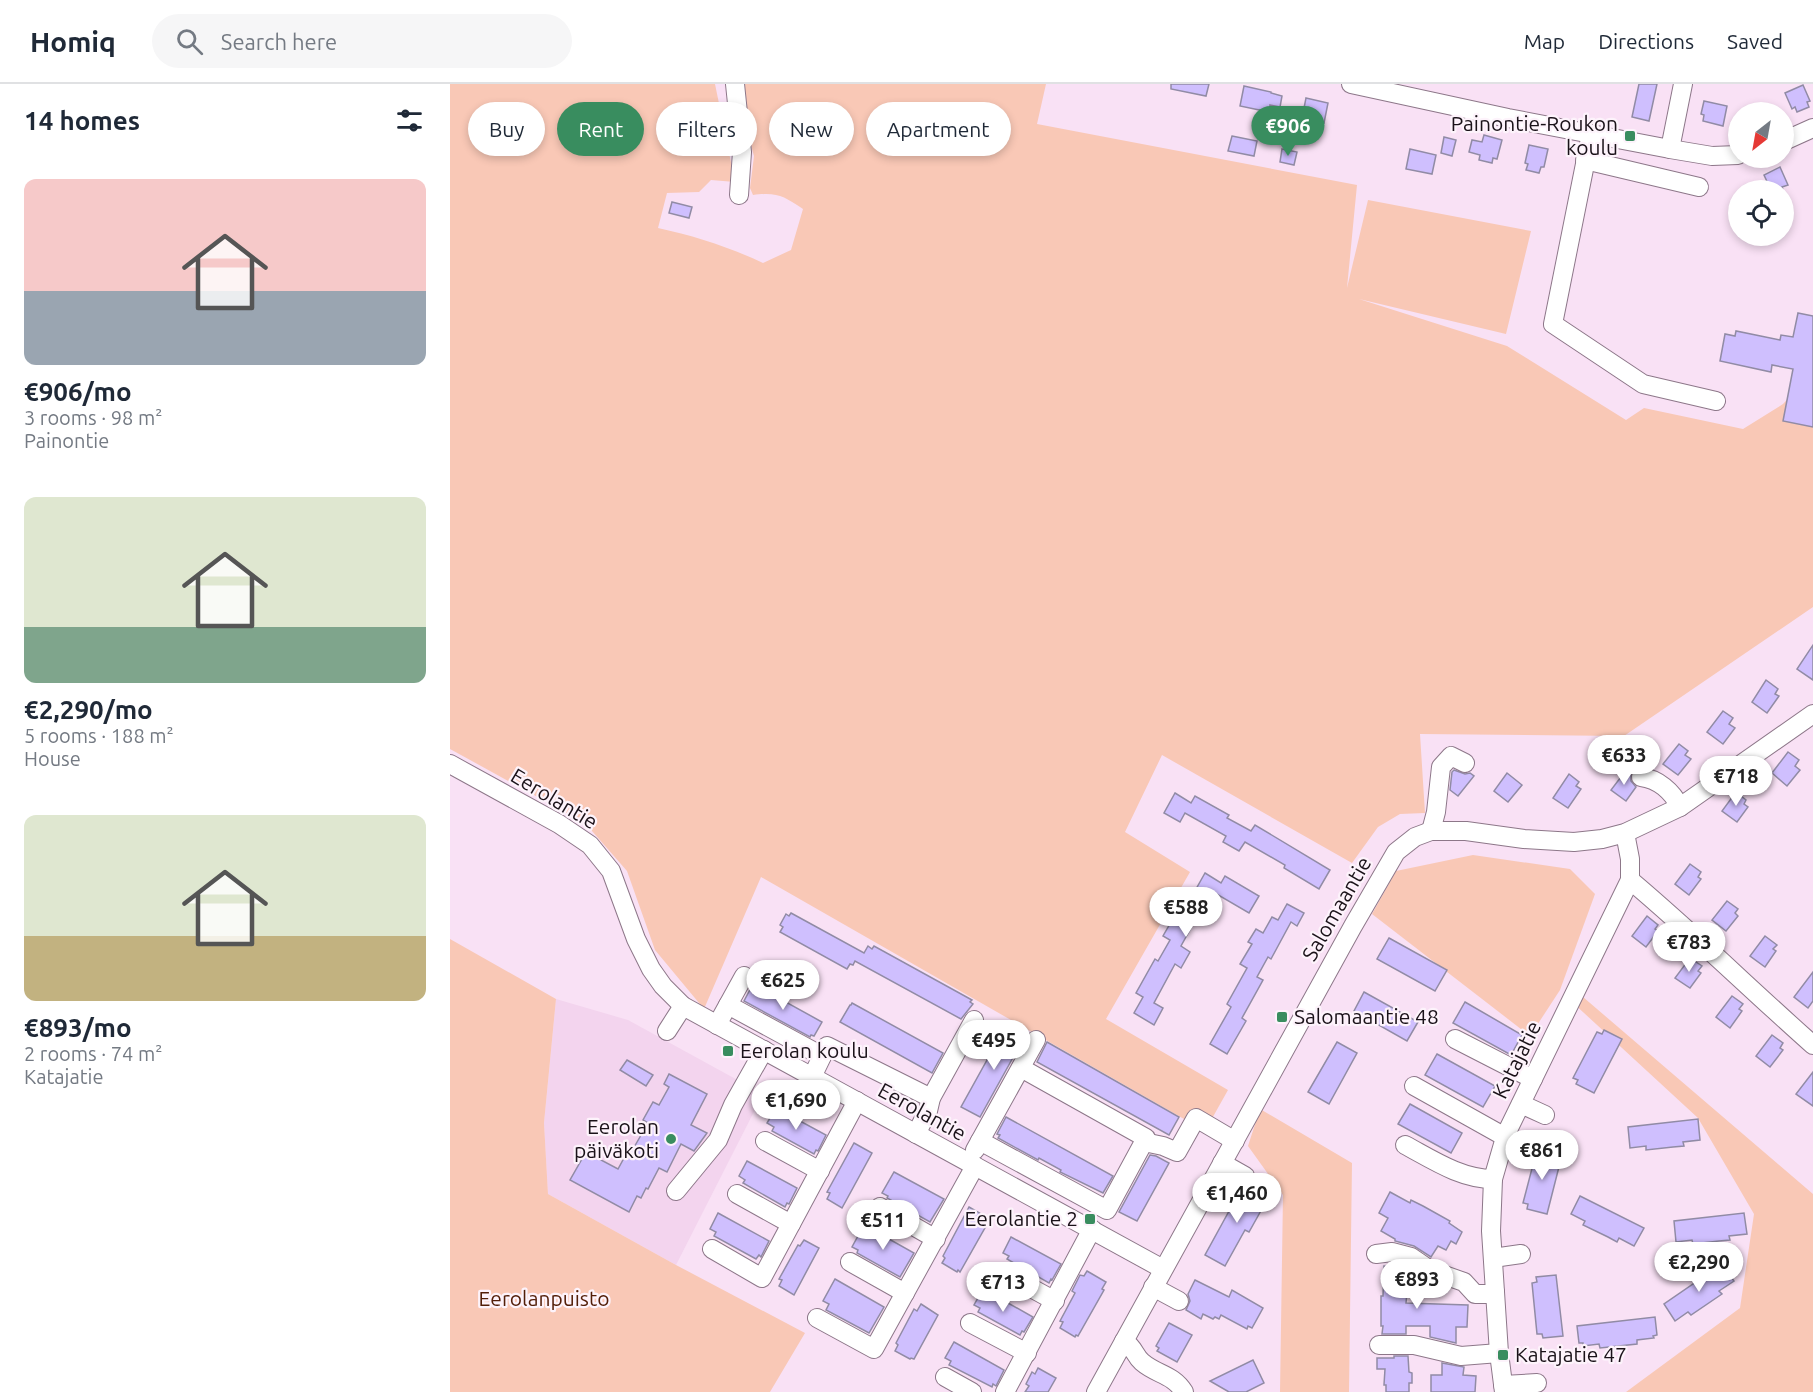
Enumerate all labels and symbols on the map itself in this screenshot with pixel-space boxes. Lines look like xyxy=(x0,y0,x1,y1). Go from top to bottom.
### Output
north arrow xyxy=(1728,102,1794,168)
pin: €906 xyxy=(1252,106,1324,157)
place label: Painontie-Roukon koulu xyxy=(1451,111,1618,159)
marker: Painontie-Roukon koulu xyxy=(1623,129,1637,143)
pin: €633 xyxy=(1588,735,1660,786)
pin: €718 xyxy=(1700,756,1772,807)
street label: Eerolantie xyxy=(507,763,602,833)
street label: Salomaantie xyxy=(1297,852,1376,965)
pin: €588 xyxy=(1150,887,1222,938)
pin: €783 xyxy=(1653,922,1725,973)
pin: €625 xyxy=(747,960,819,1011)
place label: Salomaantie 48 xyxy=(1294,1004,1439,1028)
marker: Salomaantie 48 xyxy=(1275,1010,1289,1024)
street label: Katajatie xyxy=(1487,1017,1545,1102)
pin: €495 xyxy=(958,1020,1030,1071)
place label: Eerolan koulu xyxy=(740,1038,869,1062)
marker: Eerolan koulu xyxy=(721,1044,735,1058)
street label: Eerolantie xyxy=(874,1077,971,1145)
pin: €1,690 xyxy=(747,1080,845,1131)
place label: Eerolan päiväkoti xyxy=(574,1114,659,1162)
pin: €861 xyxy=(1506,1130,1578,1181)
marker: Eerolan päiväkoti xyxy=(664,1132,678,1146)
pin: €1,460 xyxy=(1188,1173,1286,1224)
pin: €511 xyxy=(847,1200,919,1251)
place label: Eerolantie 2 xyxy=(964,1206,1078,1230)
marker: Eerolantie 2 xyxy=(1083,1212,1097,1226)
pin: €2,290 xyxy=(1650,1242,1748,1293)
pin: €893 xyxy=(1381,1259,1453,1310)
pin: €713 xyxy=(967,1262,1039,1313)
park label: Eerolanpuisto xyxy=(479,1286,609,1310)
place label: Katajatie 47 xyxy=(1515,1342,1627,1366)
marker: Katajatie 47 xyxy=(1496,1348,1510,1362)

